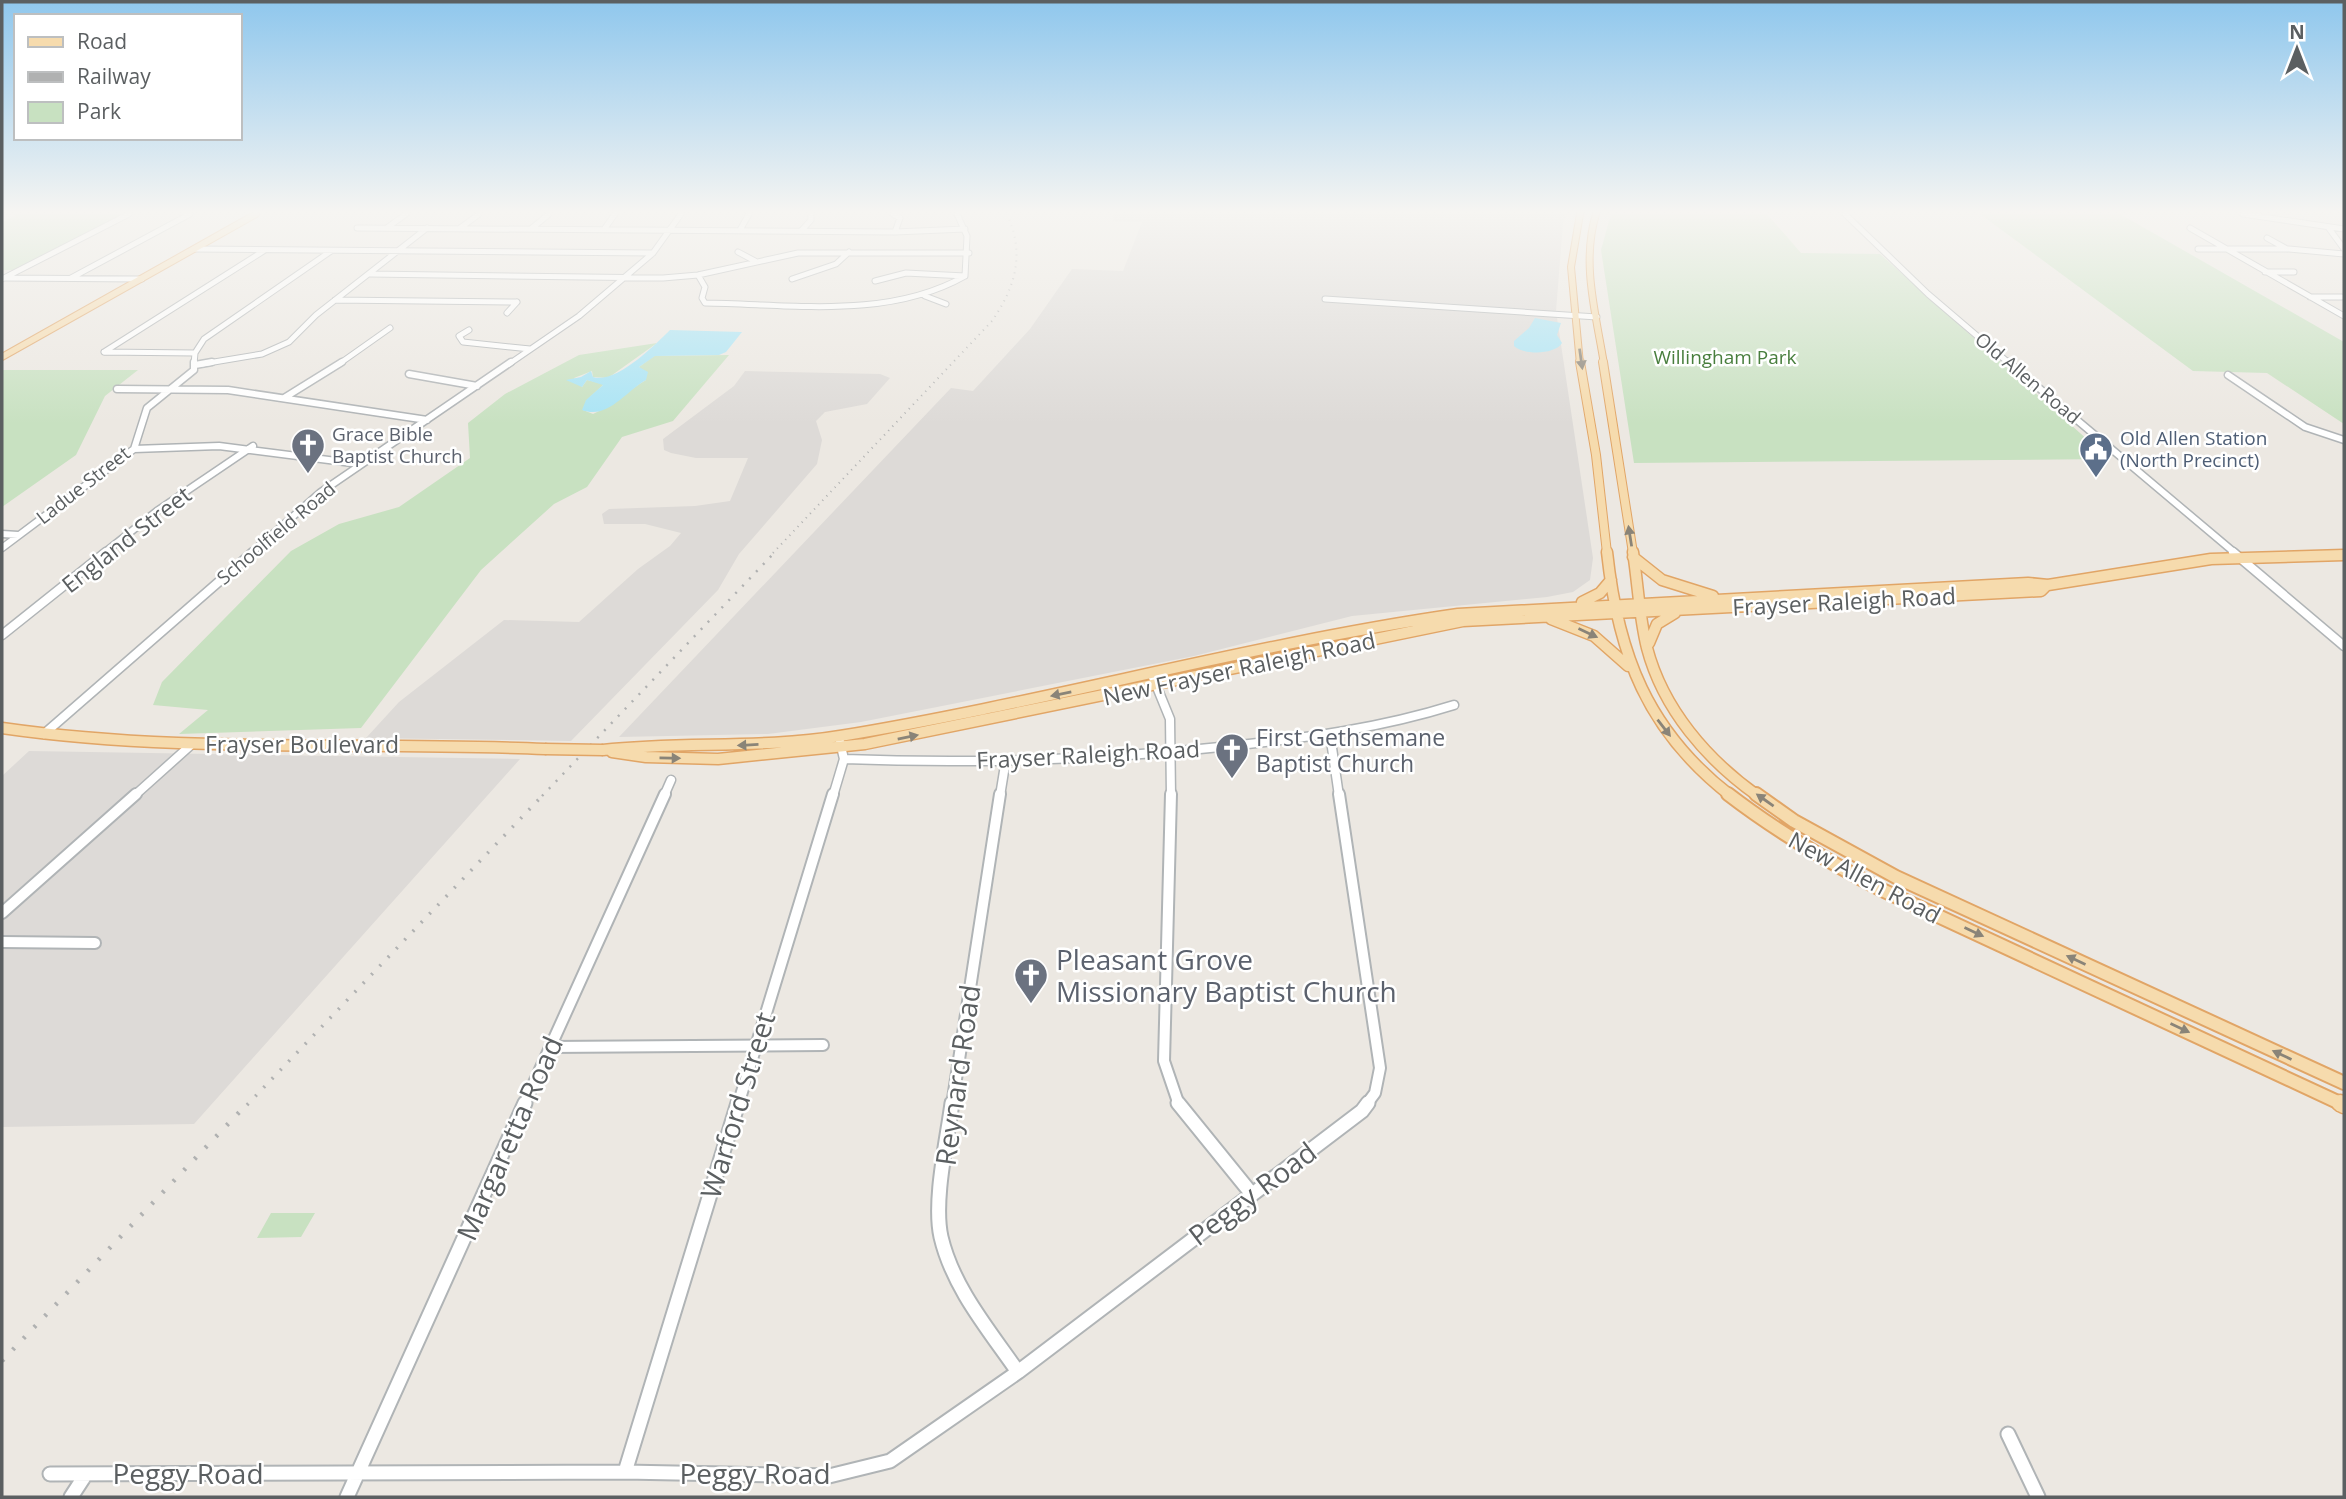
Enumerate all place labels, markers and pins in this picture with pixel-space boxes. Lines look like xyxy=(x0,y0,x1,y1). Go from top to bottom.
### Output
place label: Grace Bible Baptist Church xyxy=(332,421,463,469)
place label: Old Allen Station (North Precinct) xyxy=(2120,425,2267,473)
church icon: Grace Bible Baptist Church xyxy=(289,426,327,475)
public building icon: Old Allen Station (North Precinct) xyxy=(2077,430,2115,479)
place label: First Gethsemane Baptist Church xyxy=(1256,721,1445,779)
church icon: First Gethsemane Baptist Church xyxy=(1213,731,1251,780)
place label: Pleasant Grove Missionary Baptist Church xyxy=(1056,940,1397,1010)
church icon: Pleasant Grove Missionary Baptist Church xyxy=(1012,956,1050,1005)

